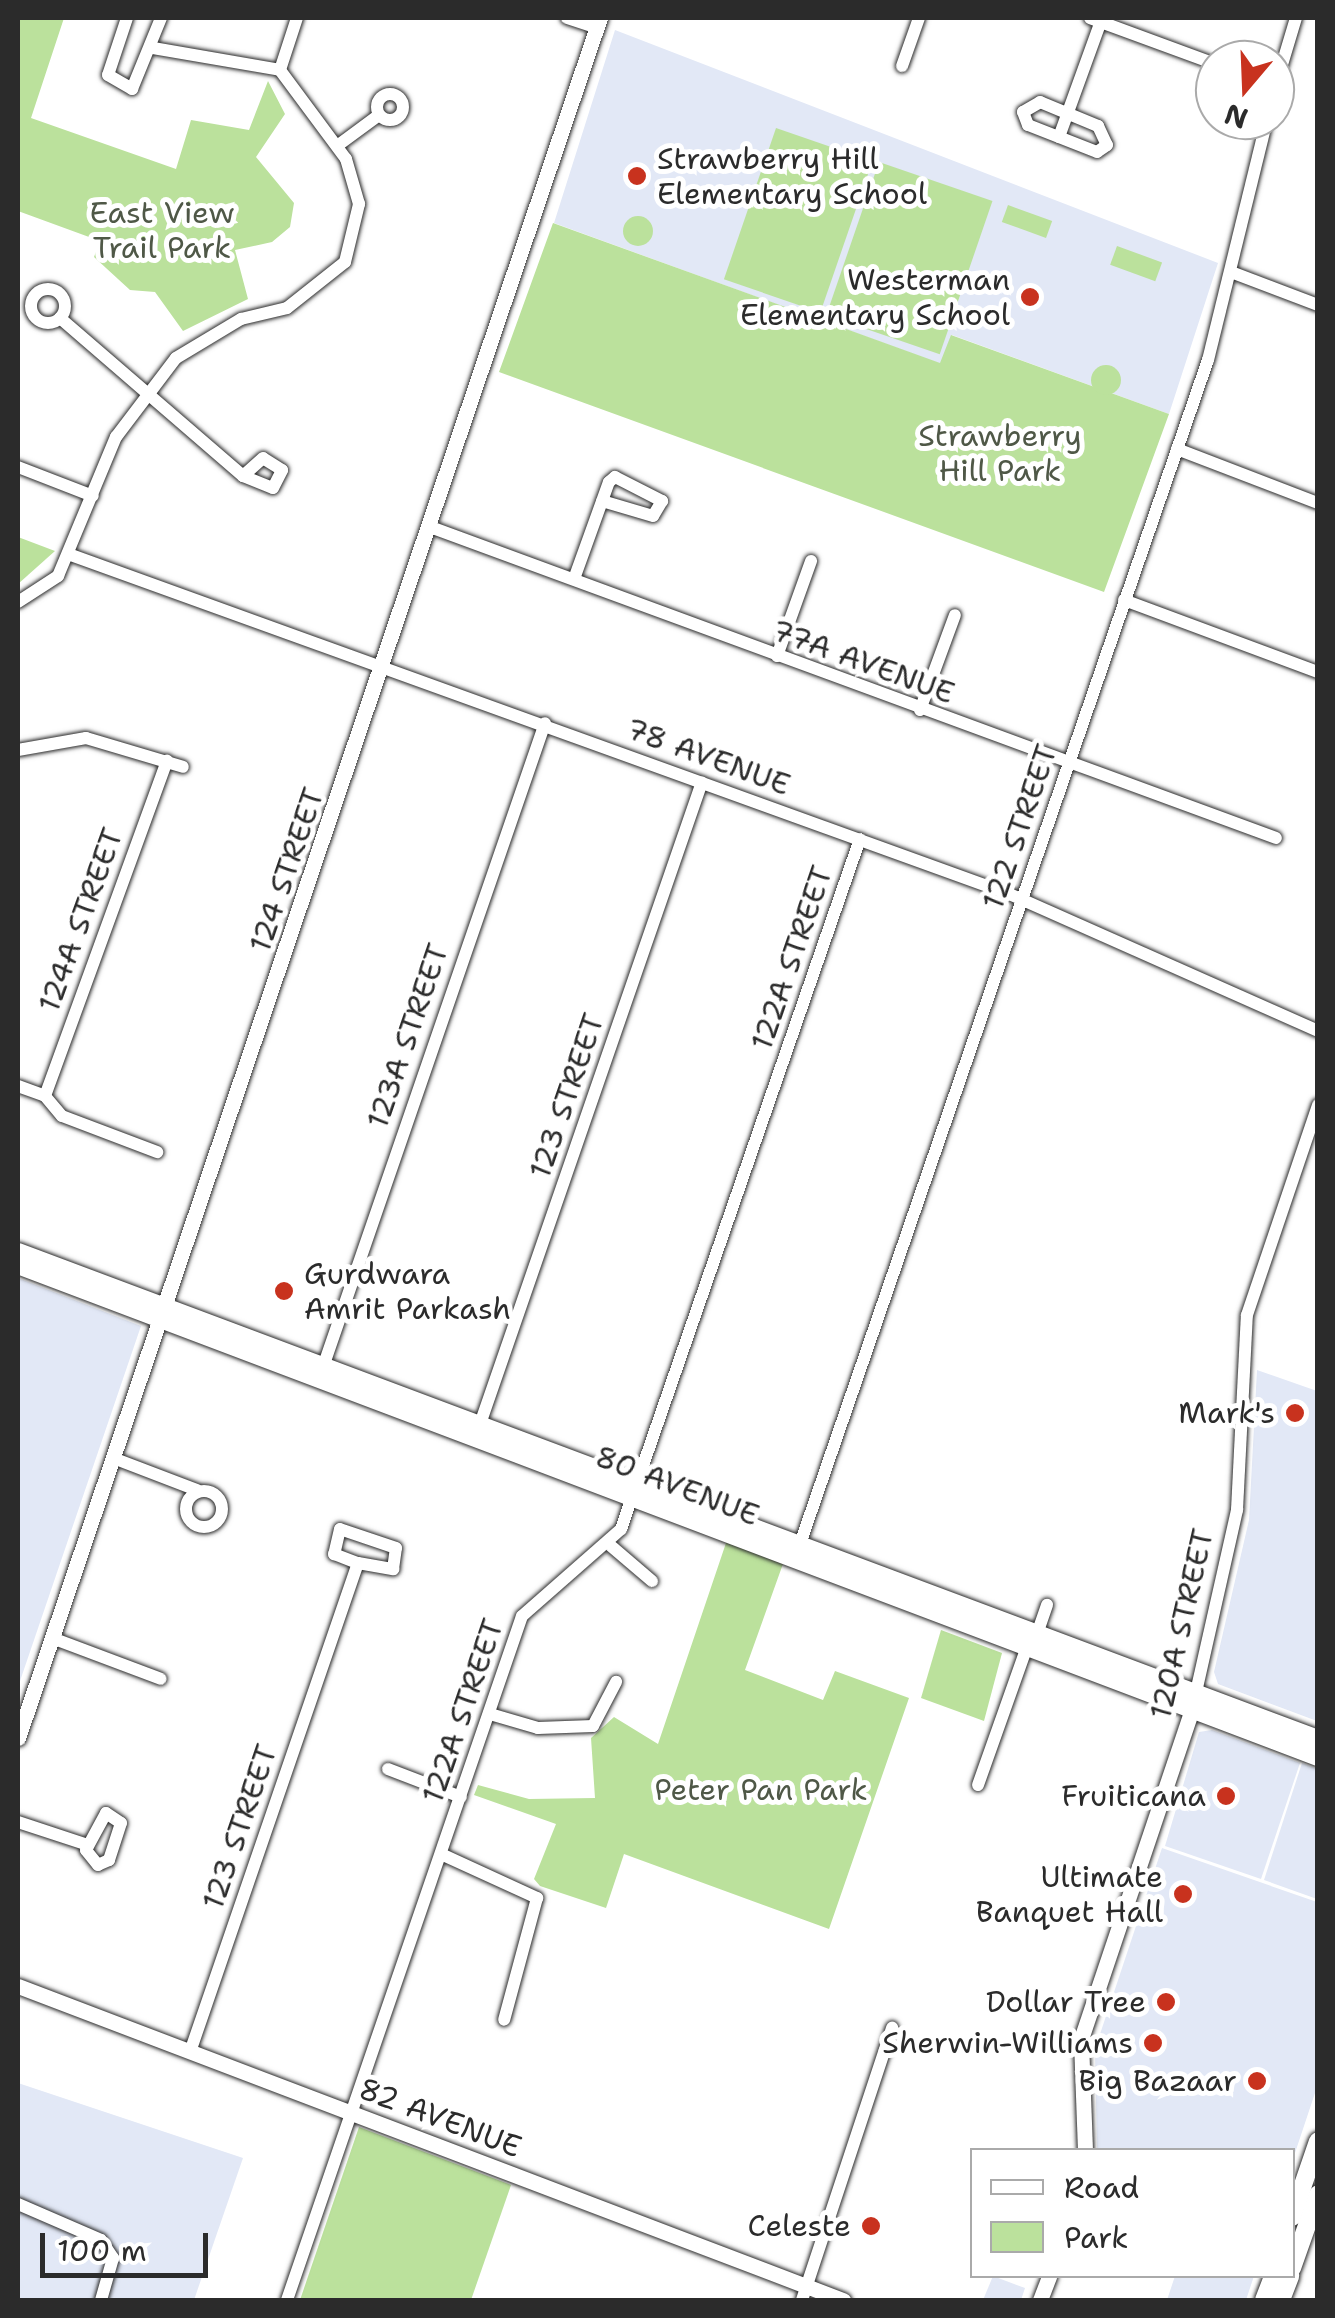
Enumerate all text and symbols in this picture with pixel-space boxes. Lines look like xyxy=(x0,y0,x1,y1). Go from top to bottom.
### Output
north arrow xyxy=(1195,40,1295,140)
text: N xyxy=(1219,95,1253,138)
place label: Strawberry Hill Elementary School xyxy=(657,141,927,212)
marker: Strawberry Hill Elementary School xyxy=(626,165,648,187)
park label: East View Trail Park xyxy=(89,195,235,266)
place label: Westerman Elementary School xyxy=(740,262,1010,332)
marker: Westerman Elementary School xyxy=(1019,286,1041,308)
park label: Strawberry Hill Park xyxy=(918,418,1082,488)
street label: 77A AVENUE xyxy=(767,612,959,712)
street label: 78 AVENUE xyxy=(621,711,795,803)
street label: 122 STREET xyxy=(975,740,1065,914)
street label: 124 STREET xyxy=(242,783,332,957)
street label: 124A STREET xyxy=(31,823,131,1017)
street label: 122A STREET xyxy=(744,861,840,1055)
street label: 123A STREET xyxy=(360,939,456,1133)
street label: 123 STREET xyxy=(522,1009,612,1183)
place label: Gurdwara Amrit Parkash xyxy=(304,1256,511,1326)
marker: Gurdwara Amrit Parkash xyxy=(273,1280,295,1302)
place label: Mark's xyxy=(1178,1395,1275,1431)
marker: Mark's xyxy=(1284,1402,1306,1424)
street label: 80 AVENUE xyxy=(590,1438,764,1534)
street label: 120A STREET xyxy=(1143,1525,1221,1723)
street label: 122A STREET xyxy=(415,1614,511,1808)
street label: 123 STREET xyxy=(195,1740,285,1914)
park label: Peter Pan Park xyxy=(654,1772,868,1808)
place label: Fruiticana xyxy=(1061,1778,1206,1814)
marker: Fruiticana xyxy=(1215,1785,1237,1807)
place label: Ultimate Banquet Hall xyxy=(976,1859,1163,1930)
marker: Ultimate Banquet Hall xyxy=(1172,1883,1194,1905)
place label: Dollar Tree xyxy=(986,1984,1146,2020)
marker: Dollar Tree xyxy=(1155,1991,1177,2013)
place label: Sherwin-Williams xyxy=(882,2025,1133,2061)
marker: Sherwin-Williams xyxy=(1142,2032,1164,2054)
place label: Big Bazaar xyxy=(1078,2063,1237,2099)
marker: Big Bazaar xyxy=(1246,2070,1268,2092)
street label: 82 AVENUE xyxy=(354,2071,526,2165)
legend xyxy=(970,2148,1295,2278)
text: Road xyxy=(1064,2167,1139,2208)
place label: Celeste xyxy=(748,2208,851,2244)
scale bar xyxy=(45,2213,212,2275)
marker: Celeste xyxy=(860,2215,882,2237)
text: Park xyxy=(1064,2217,1128,2258)
text: 100 m xyxy=(57,2230,147,2271)

